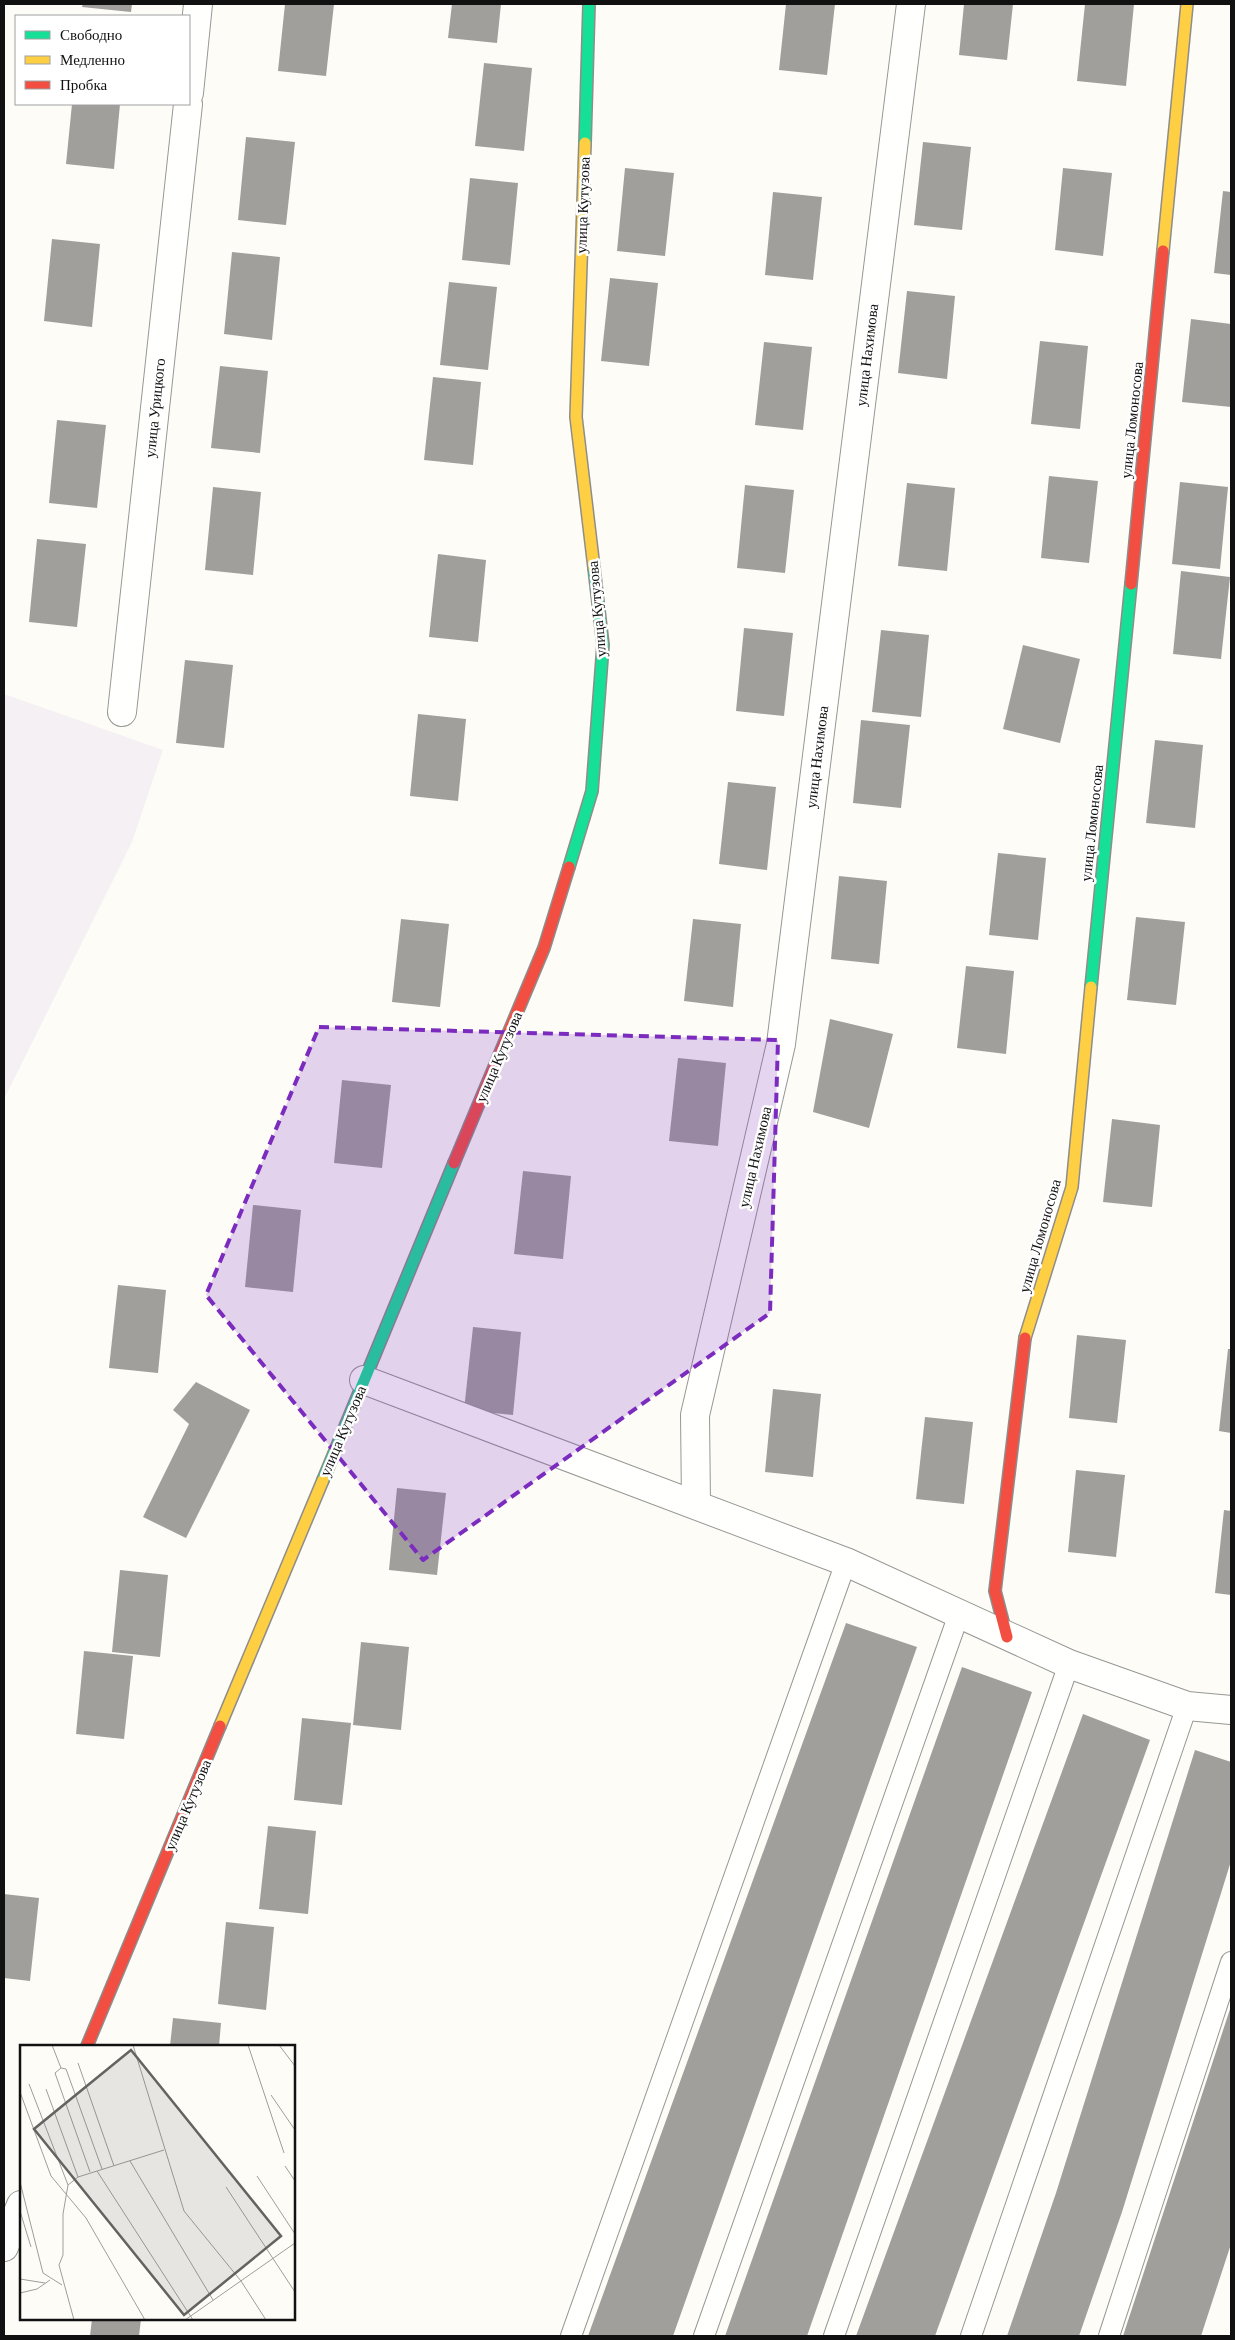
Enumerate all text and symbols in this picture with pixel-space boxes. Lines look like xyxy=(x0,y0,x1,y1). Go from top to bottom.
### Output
legend xyxy=(15,15,190,105)
text: Свободно xyxy=(60,27,122,43)
text: Медленно xyxy=(60,52,125,68)
text: Пробка xyxy=(60,77,108,93)
street label: улица Кутузова xyxy=(573,156,593,254)
street label: улица Нахимова xyxy=(853,302,881,407)
street label: улица Урицкого xyxy=(142,357,168,459)
street label: улица Ломоносова xyxy=(1118,360,1146,479)
street label: улица Кутузова xyxy=(585,560,609,658)
street label: улица Нахимова xyxy=(803,704,831,809)
street label: улица Ломоносова xyxy=(1078,763,1106,882)
street label: улица Кутузова xyxy=(473,1009,525,1105)
street label: улица Нахимова xyxy=(736,1104,775,1209)
street label: улица Ломоносова xyxy=(1016,1177,1064,1295)
street label: улица Кутузова xyxy=(317,1383,369,1479)
street label: улица Кутузова xyxy=(162,1757,214,1853)
inset map xyxy=(20,2045,295,2320)

